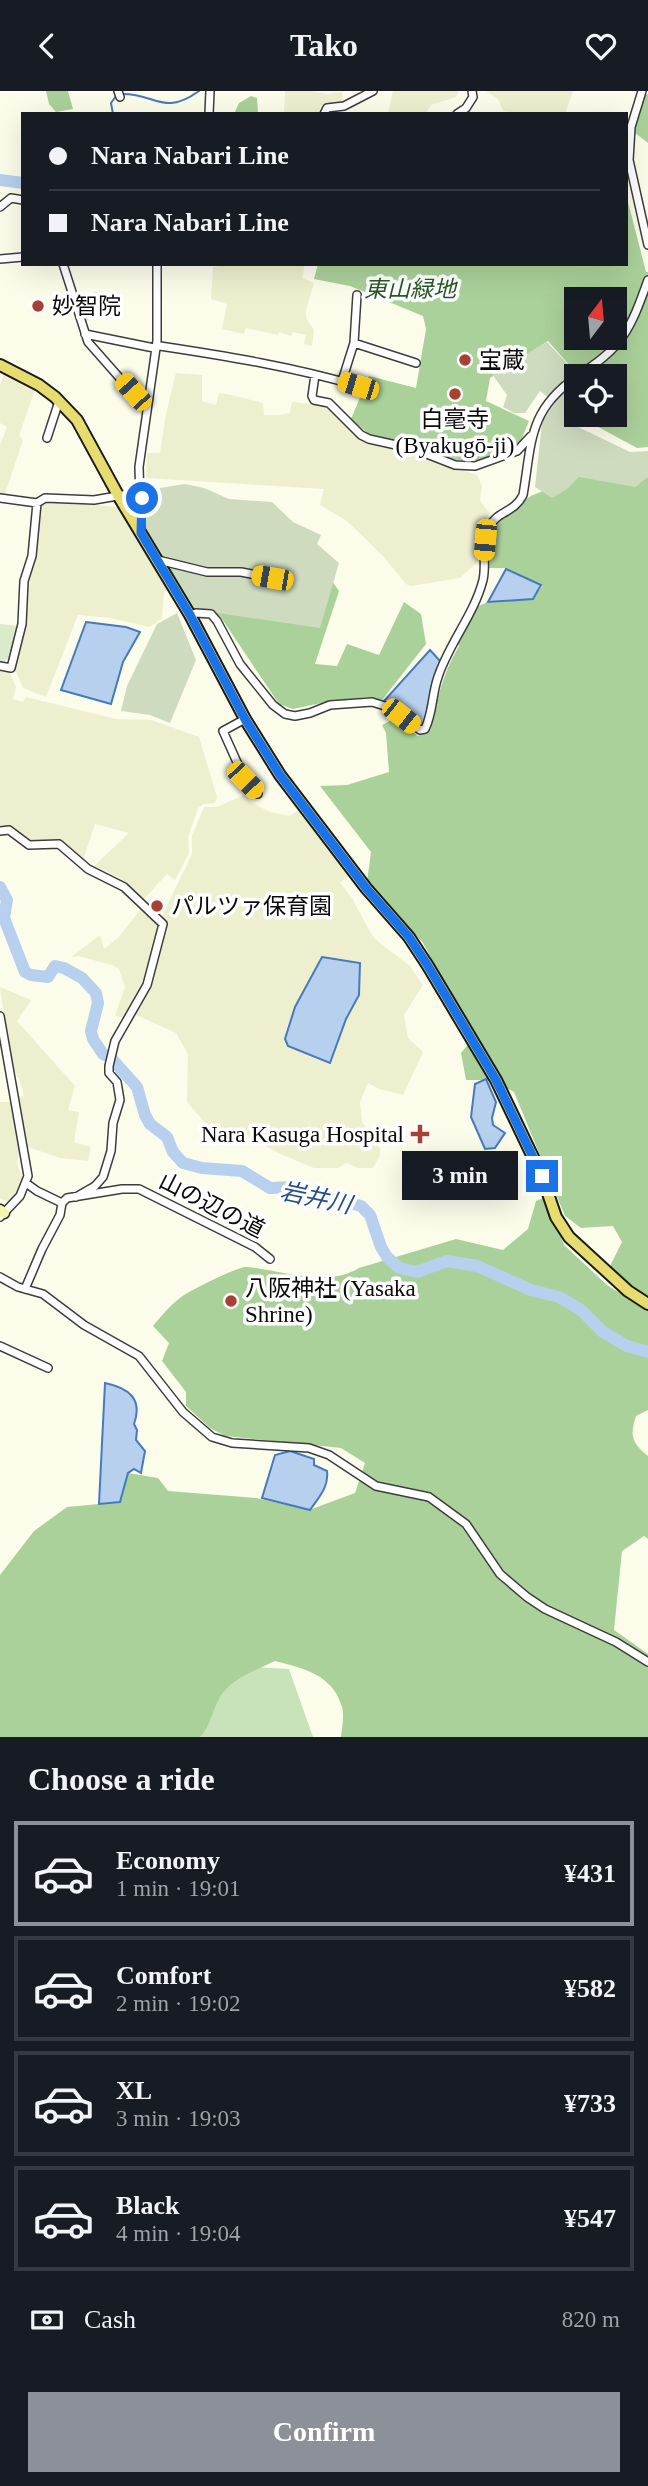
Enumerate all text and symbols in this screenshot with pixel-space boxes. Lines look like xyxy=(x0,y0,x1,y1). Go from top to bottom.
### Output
icon: back xyxy=(28,27,66,65)
text: Tako xyxy=(290,27,358,63)
icon: heart xyxy=(582,27,620,65)
text: Nara Nabari Line xyxy=(91,141,289,170)
text: Nara Nabari Line xyxy=(91,208,289,237)
park label: 東山緑地 xyxy=(364,277,458,302)
north arrow xyxy=(564,287,626,350)
map controls xyxy=(564,287,627,427)
place label: 妙智院 xyxy=(52,294,121,319)
marker: 妙智院 xyxy=(30,298,46,314)
place label: 宝蔵 xyxy=(479,348,525,373)
marker: 宝蔵 xyxy=(457,352,473,368)
button: locate xyxy=(564,364,627,427)
car xyxy=(112,369,155,415)
car xyxy=(335,370,382,402)
marker: 白毫寺 (Byakugō-ji) xyxy=(447,386,463,402)
place label: 白毫寺 (Byakugō-ji) xyxy=(396,407,514,458)
route start xyxy=(126,482,158,514)
car xyxy=(473,518,498,562)
car xyxy=(250,564,295,592)
car xyxy=(378,695,425,737)
car xyxy=(223,758,268,802)
place label: パルツァ保育園 xyxy=(171,894,332,919)
marker: パルツァ保育園 xyxy=(149,898,165,914)
place label: Nara Kasuga Hospital xyxy=(201,1122,404,1147)
marker: Nara Kasuga Hospital xyxy=(410,1124,430,1144)
callout: 3 min xyxy=(402,1151,518,1201)
route end xyxy=(526,1160,558,1192)
text: 3 min xyxy=(432,1163,488,1188)
street label: 山の辺の道 xyxy=(155,1168,269,1243)
water label: 岩井川 xyxy=(278,1178,357,1219)
place label: 八阪神社 (Yasaka Shrine) xyxy=(245,1276,416,1327)
marker: 八阪神社 (Yasaka Shrine) xyxy=(223,1293,239,1309)
text: Choose a ride xyxy=(28,1761,215,1797)
icon: car xyxy=(32,1842,95,1905)
text: Economy xyxy=(116,1846,220,1875)
text: ¥431 xyxy=(564,1859,616,1888)
text: 1 min · 19:01 xyxy=(116,1876,241,1901)
icon: car xyxy=(32,1957,95,2020)
text: Comfort xyxy=(116,1961,211,1990)
text: ¥582 xyxy=(564,1974,616,2003)
text: 2 min · 19:02 xyxy=(116,1991,241,2016)
icon: car xyxy=(32,2072,95,2135)
text: XL xyxy=(116,2076,152,2105)
text: ¥733 xyxy=(564,2089,616,2118)
text: 3 min · 19:03 xyxy=(116,2106,241,2131)
icon: car xyxy=(32,2187,95,2250)
text: Black xyxy=(116,2191,180,2220)
text: ¥547 xyxy=(564,2204,616,2233)
text: 4 min · 19:04 xyxy=(116,2221,241,2246)
icon: cash xyxy=(28,2301,66,2339)
text: Cash xyxy=(84,2305,136,2334)
text: 820 m xyxy=(562,2307,620,2332)
button: Confirm xyxy=(28,2392,620,2472)

